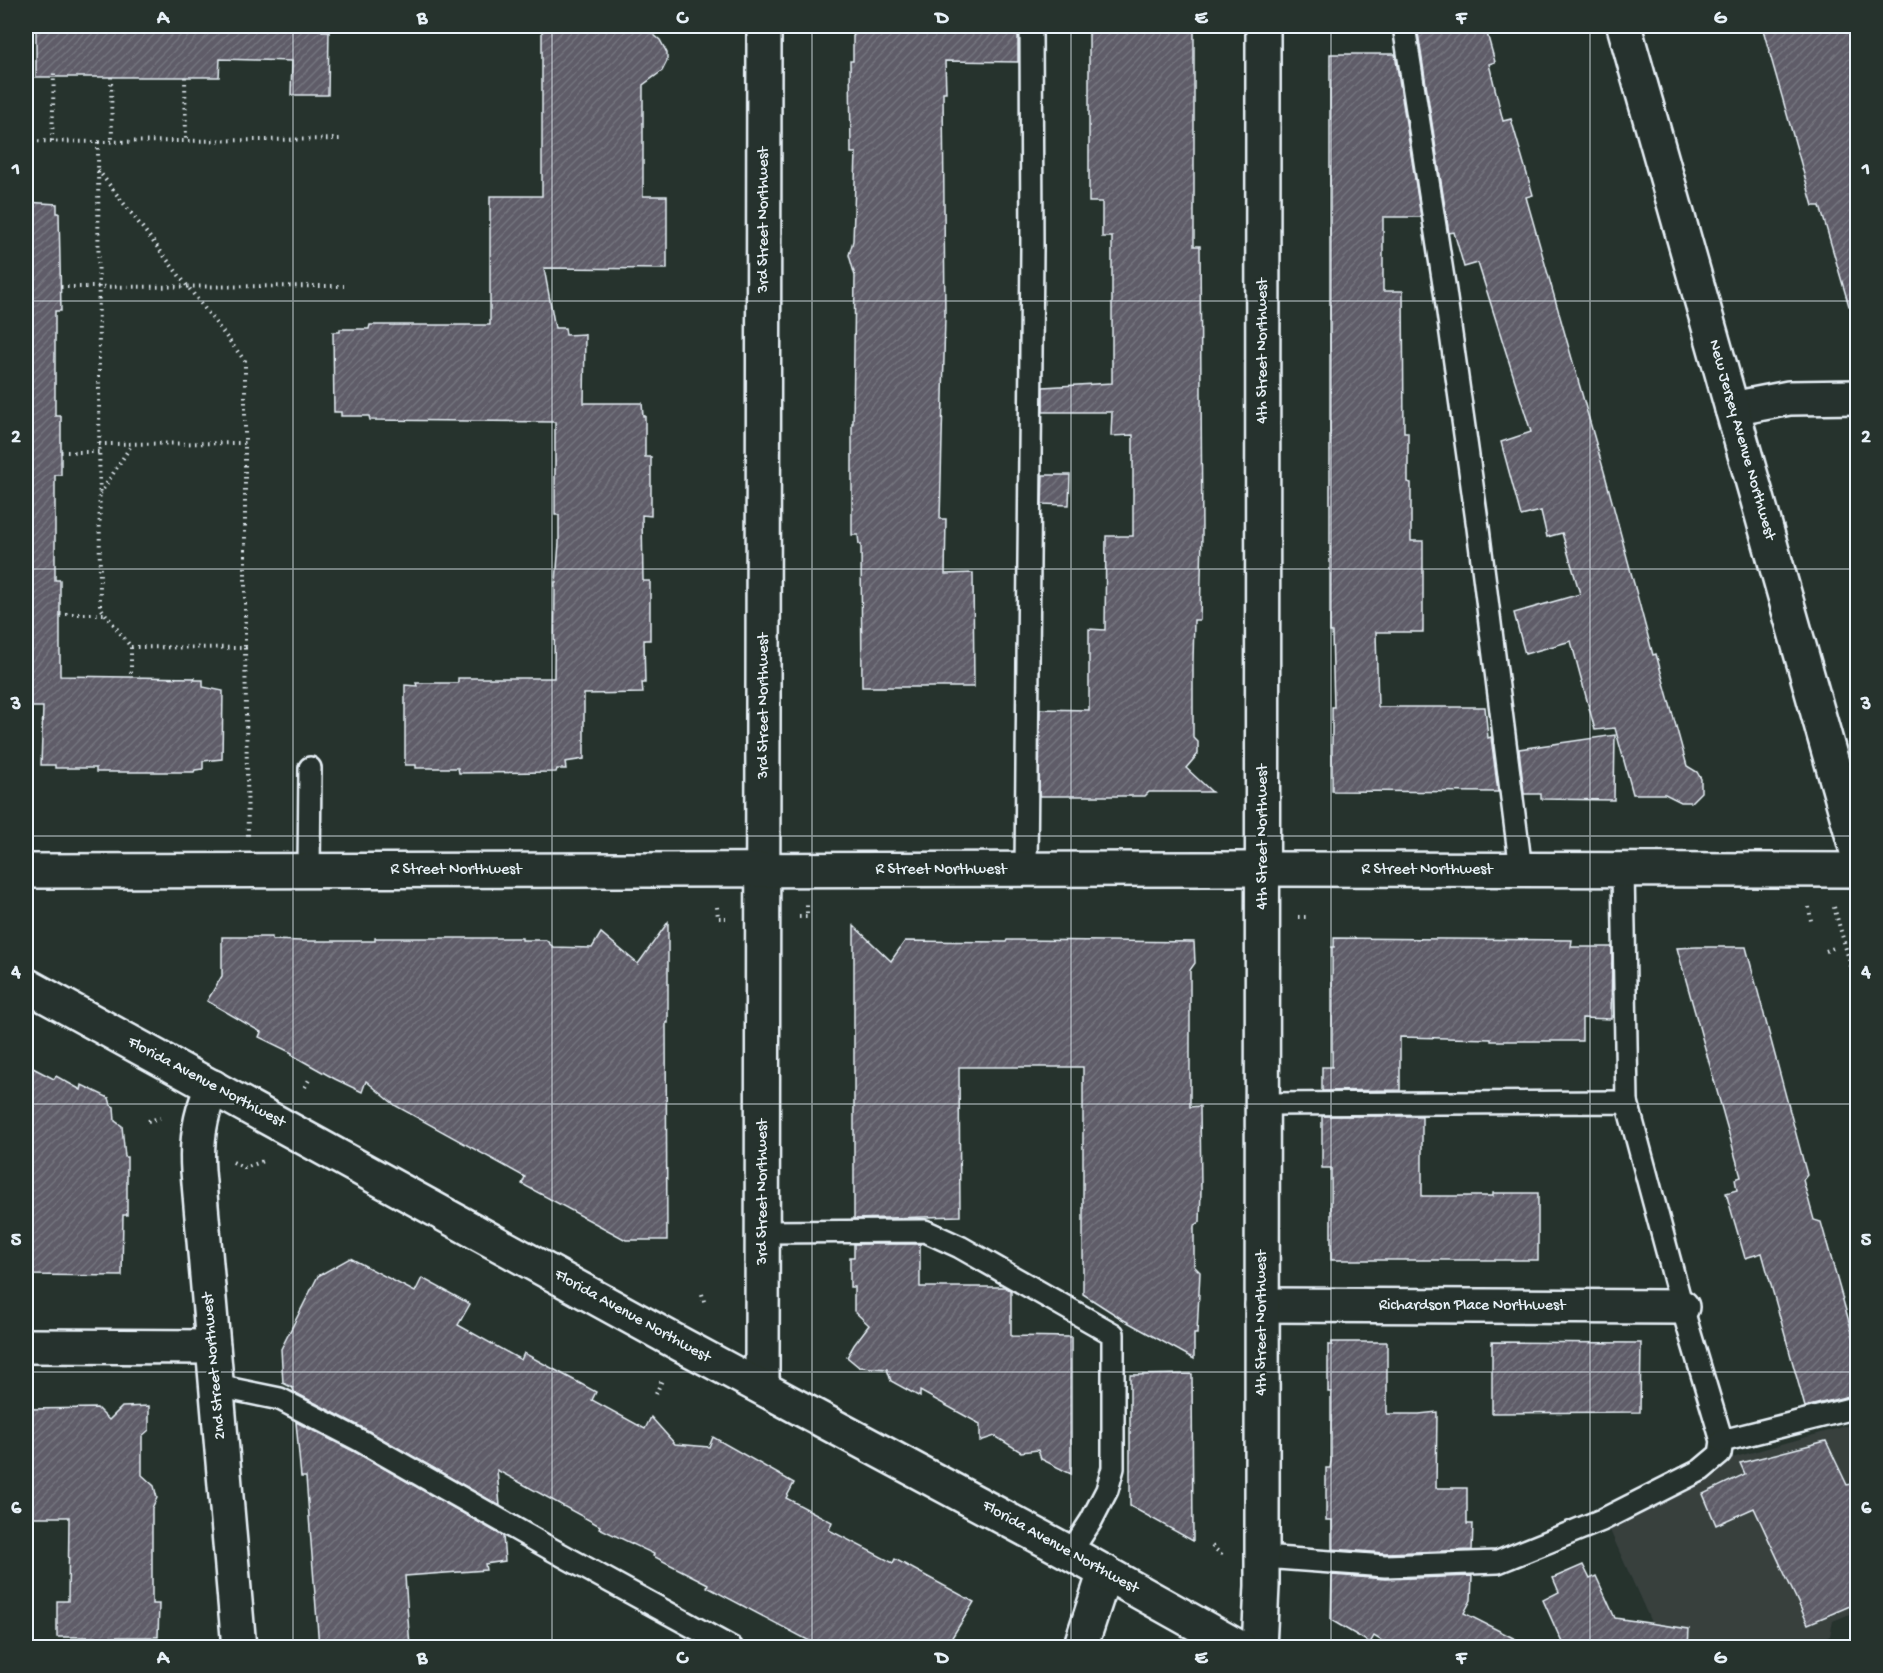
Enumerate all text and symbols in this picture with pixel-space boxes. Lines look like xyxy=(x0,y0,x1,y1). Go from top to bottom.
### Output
text: A xyxy=(156,8,171,31)
text: B xyxy=(416,8,428,31)
text: C xyxy=(676,8,690,31)
text: D xyxy=(933,8,949,31)
text: E xyxy=(1195,8,1209,31)
text: F xyxy=(1455,8,1468,31)
text: G xyxy=(1714,8,1728,31)
street label: 3rd Street Northwest xyxy=(755,145,774,294)
text: 1 xyxy=(11,159,20,182)
text: 1 xyxy=(1861,159,1870,182)
street label: 4th Street Northwest xyxy=(1254,277,1273,424)
street label: New Jersey Avenue Northwest xyxy=(1703,338,1779,544)
text: 2 xyxy=(11,427,21,450)
text: 2 xyxy=(1861,427,1871,450)
street label: 3rd Street Northwest xyxy=(755,631,774,780)
text: 3 xyxy=(10,694,21,717)
text: 3 xyxy=(1860,694,1871,717)
street label: 4th Street Northwest xyxy=(1254,763,1273,910)
street label: R Street Northwest xyxy=(390,861,523,880)
street label: R Street Northwest xyxy=(875,861,1008,880)
street label: R Street Northwest xyxy=(1361,861,1494,880)
text: 4 xyxy=(10,962,21,985)
text: 4 xyxy=(1860,962,1871,985)
street label: Florida Avenue Northwest xyxy=(123,1033,289,1133)
street label: 3rd Street Northwest xyxy=(754,1117,773,1266)
text: 5 xyxy=(11,1230,22,1253)
text: 5 xyxy=(1861,1230,1872,1253)
street label: 4th Street Northwest xyxy=(1253,1249,1272,1396)
street label: Florida Avenue Northwest xyxy=(550,1266,715,1369)
street label: 2nd Street Northwest xyxy=(199,1290,231,1440)
street label: Richardson Place Northwest xyxy=(1379,1297,1567,1316)
street label: Florida Avenue Northwest xyxy=(978,1497,1143,1600)
text: 6 xyxy=(11,1498,22,1521)
text: 6 xyxy=(1861,1498,1872,1521)
text: A xyxy=(156,1648,171,1671)
text: B xyxy=(416,1648,428,1671)
text: C xyxy=(676,1648,690,1671)
text: D xyxy=(933,1648,949,1671)
text: E xyxy=(1195,1648,1209,1671)
text: F xyxy=(1455,1648,1468,1671)
text: G xyxy=(1714,1648,1728,1671)

